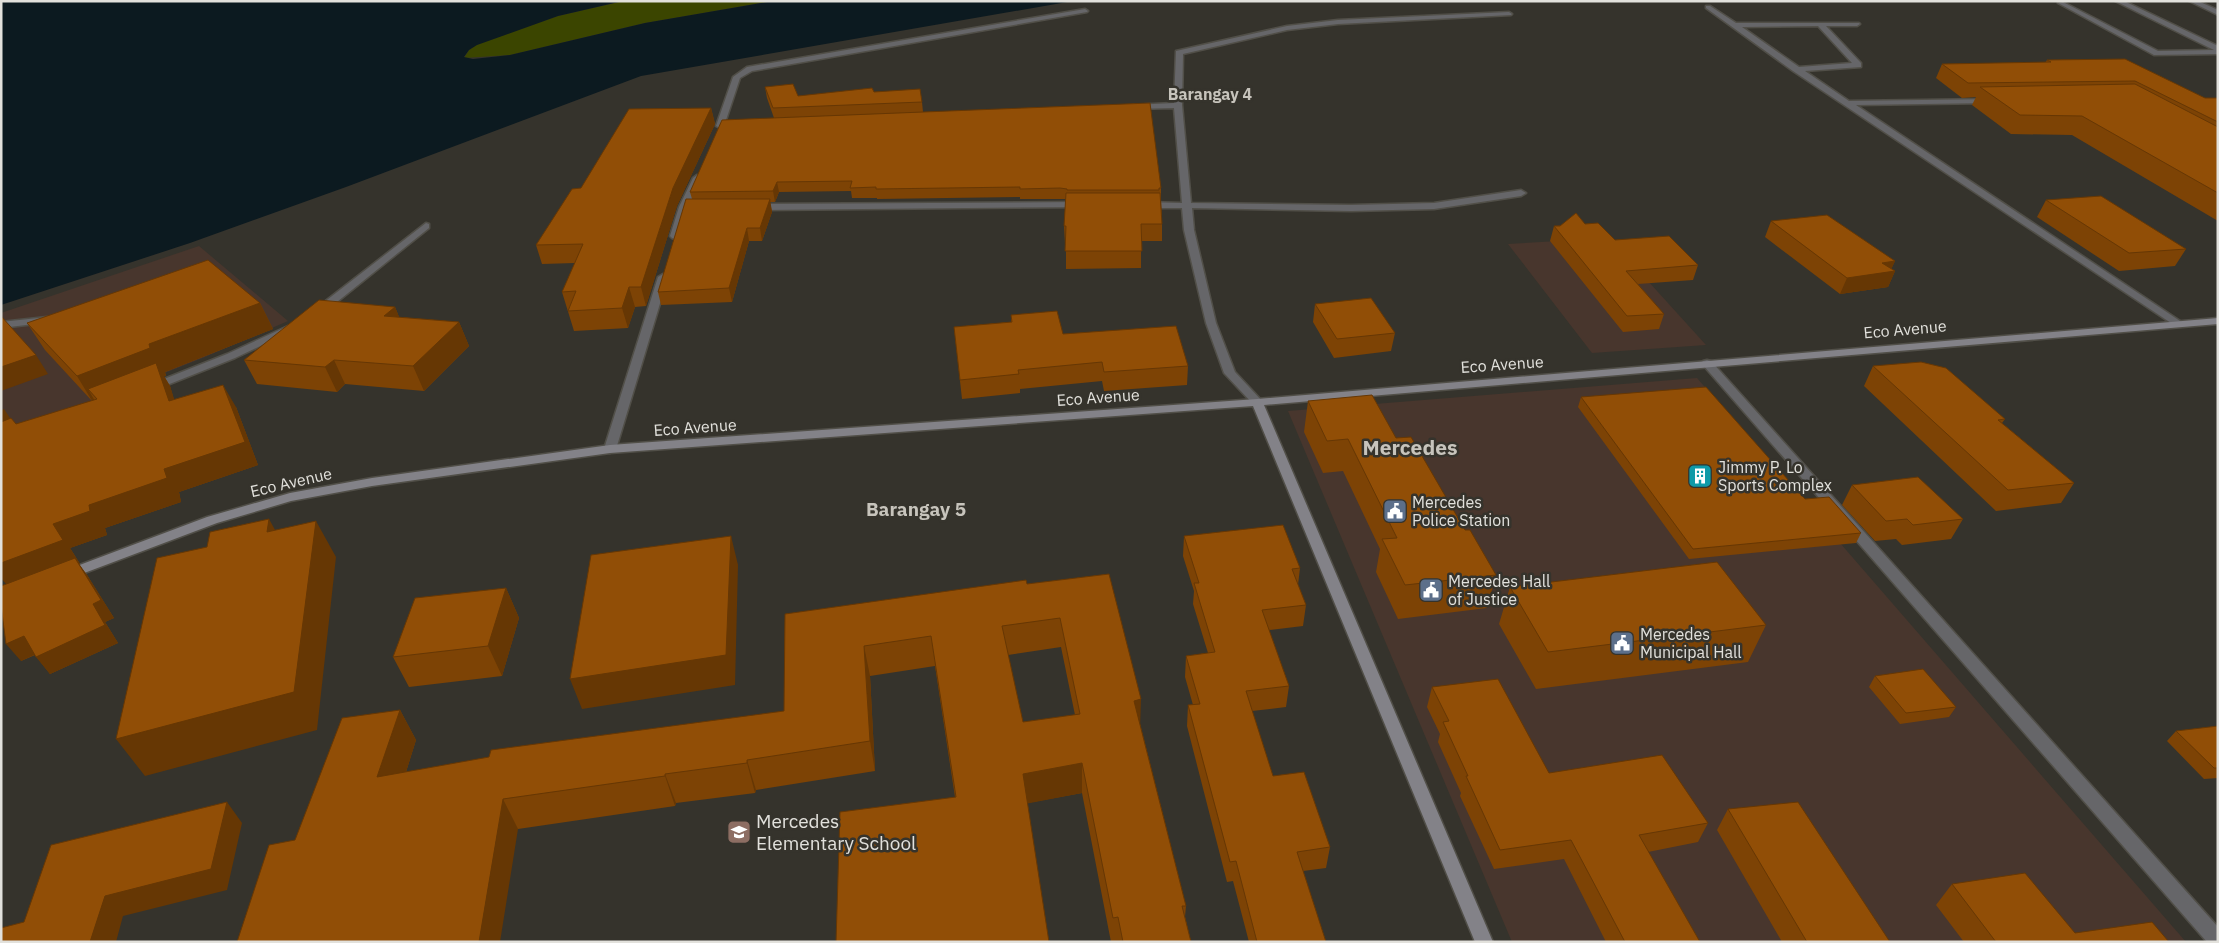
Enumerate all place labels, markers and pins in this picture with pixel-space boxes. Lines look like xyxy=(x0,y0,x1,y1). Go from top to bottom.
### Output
place label: Jimmy P. Lo Sports Complex xyxy=(1718,457,1832,495)
building icon: Jimmy P. Lo Sports Complex xyxy=(1687,463,1713,489)
place label: Mercedes Police Station xyxy=(1412,492,1510,530)
public building icon: Mercedes Police Station xyxy=(1382,498,1408,524)
place label: Mercedes Hall of Justice xyxy=(1448,571,1550,609)
public building icon: Mercedes Hall of Justice xyxy=(1418,577,1444,603)
place label: Mercedes Municipal Hall xyxy=(1640,624,1742,662)
public building icon: Mercedes Municipal Hall xyxy=(1609,630,1635,656)
place label: Mercedes Elementary School xyxy=(756,809,916,855)
school or university icon: Mercedes Elementary School xyxy=(726,819,752,845)

